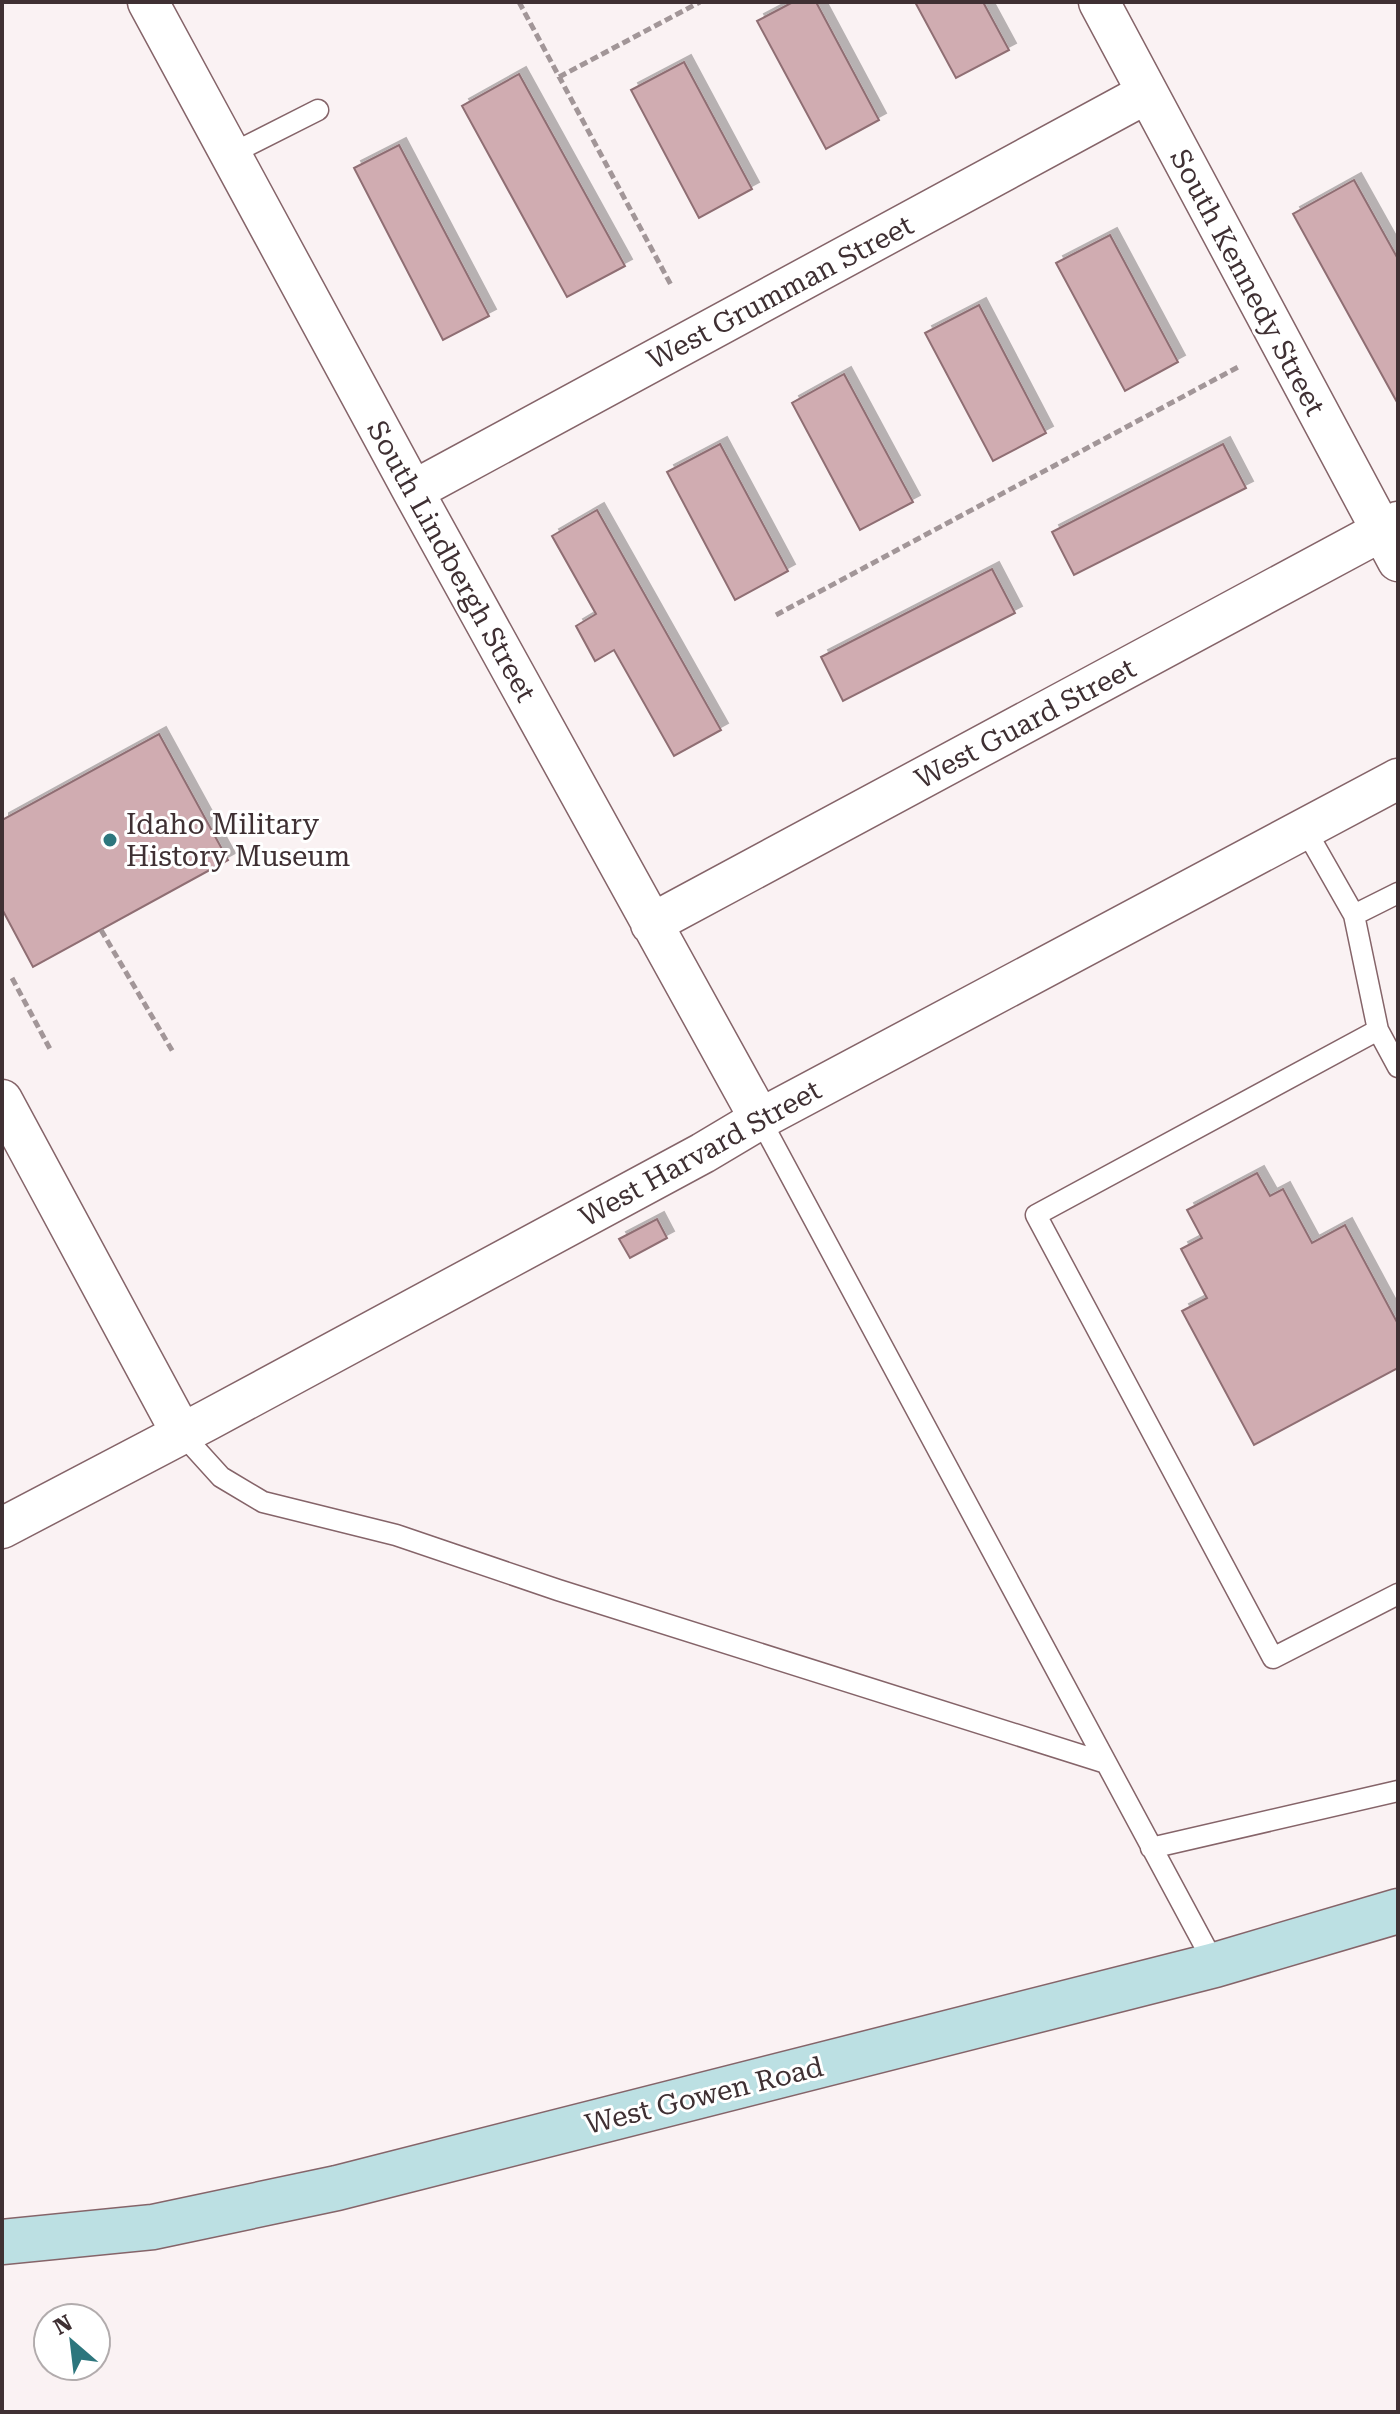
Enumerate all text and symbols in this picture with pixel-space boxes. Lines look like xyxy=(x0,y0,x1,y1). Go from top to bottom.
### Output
street label: South Kennedy Street xyxy=(1163,143,1332,421)
street label: West Grumman Street xyxy=(642,208,919,377)
street label: South Lindbergh Street xyxy=(360,415,543,708)
street label: West Guard Street xyxy=(909,651,1141,796)
place label: Idaho Military History Museum xyxy=(126,808,350,873)
marker: Idaho Military History Museum xyxy=(101,831,119,849)
street label: West Harvard Street xyxy=(574,1073,827,1234)
street label: West Gowen Road xyxy=(582,2050,827,2141)
north arrow xyxy=(32,2302,112,2382)
text: N xyxy=(49,2310,76,2340)

